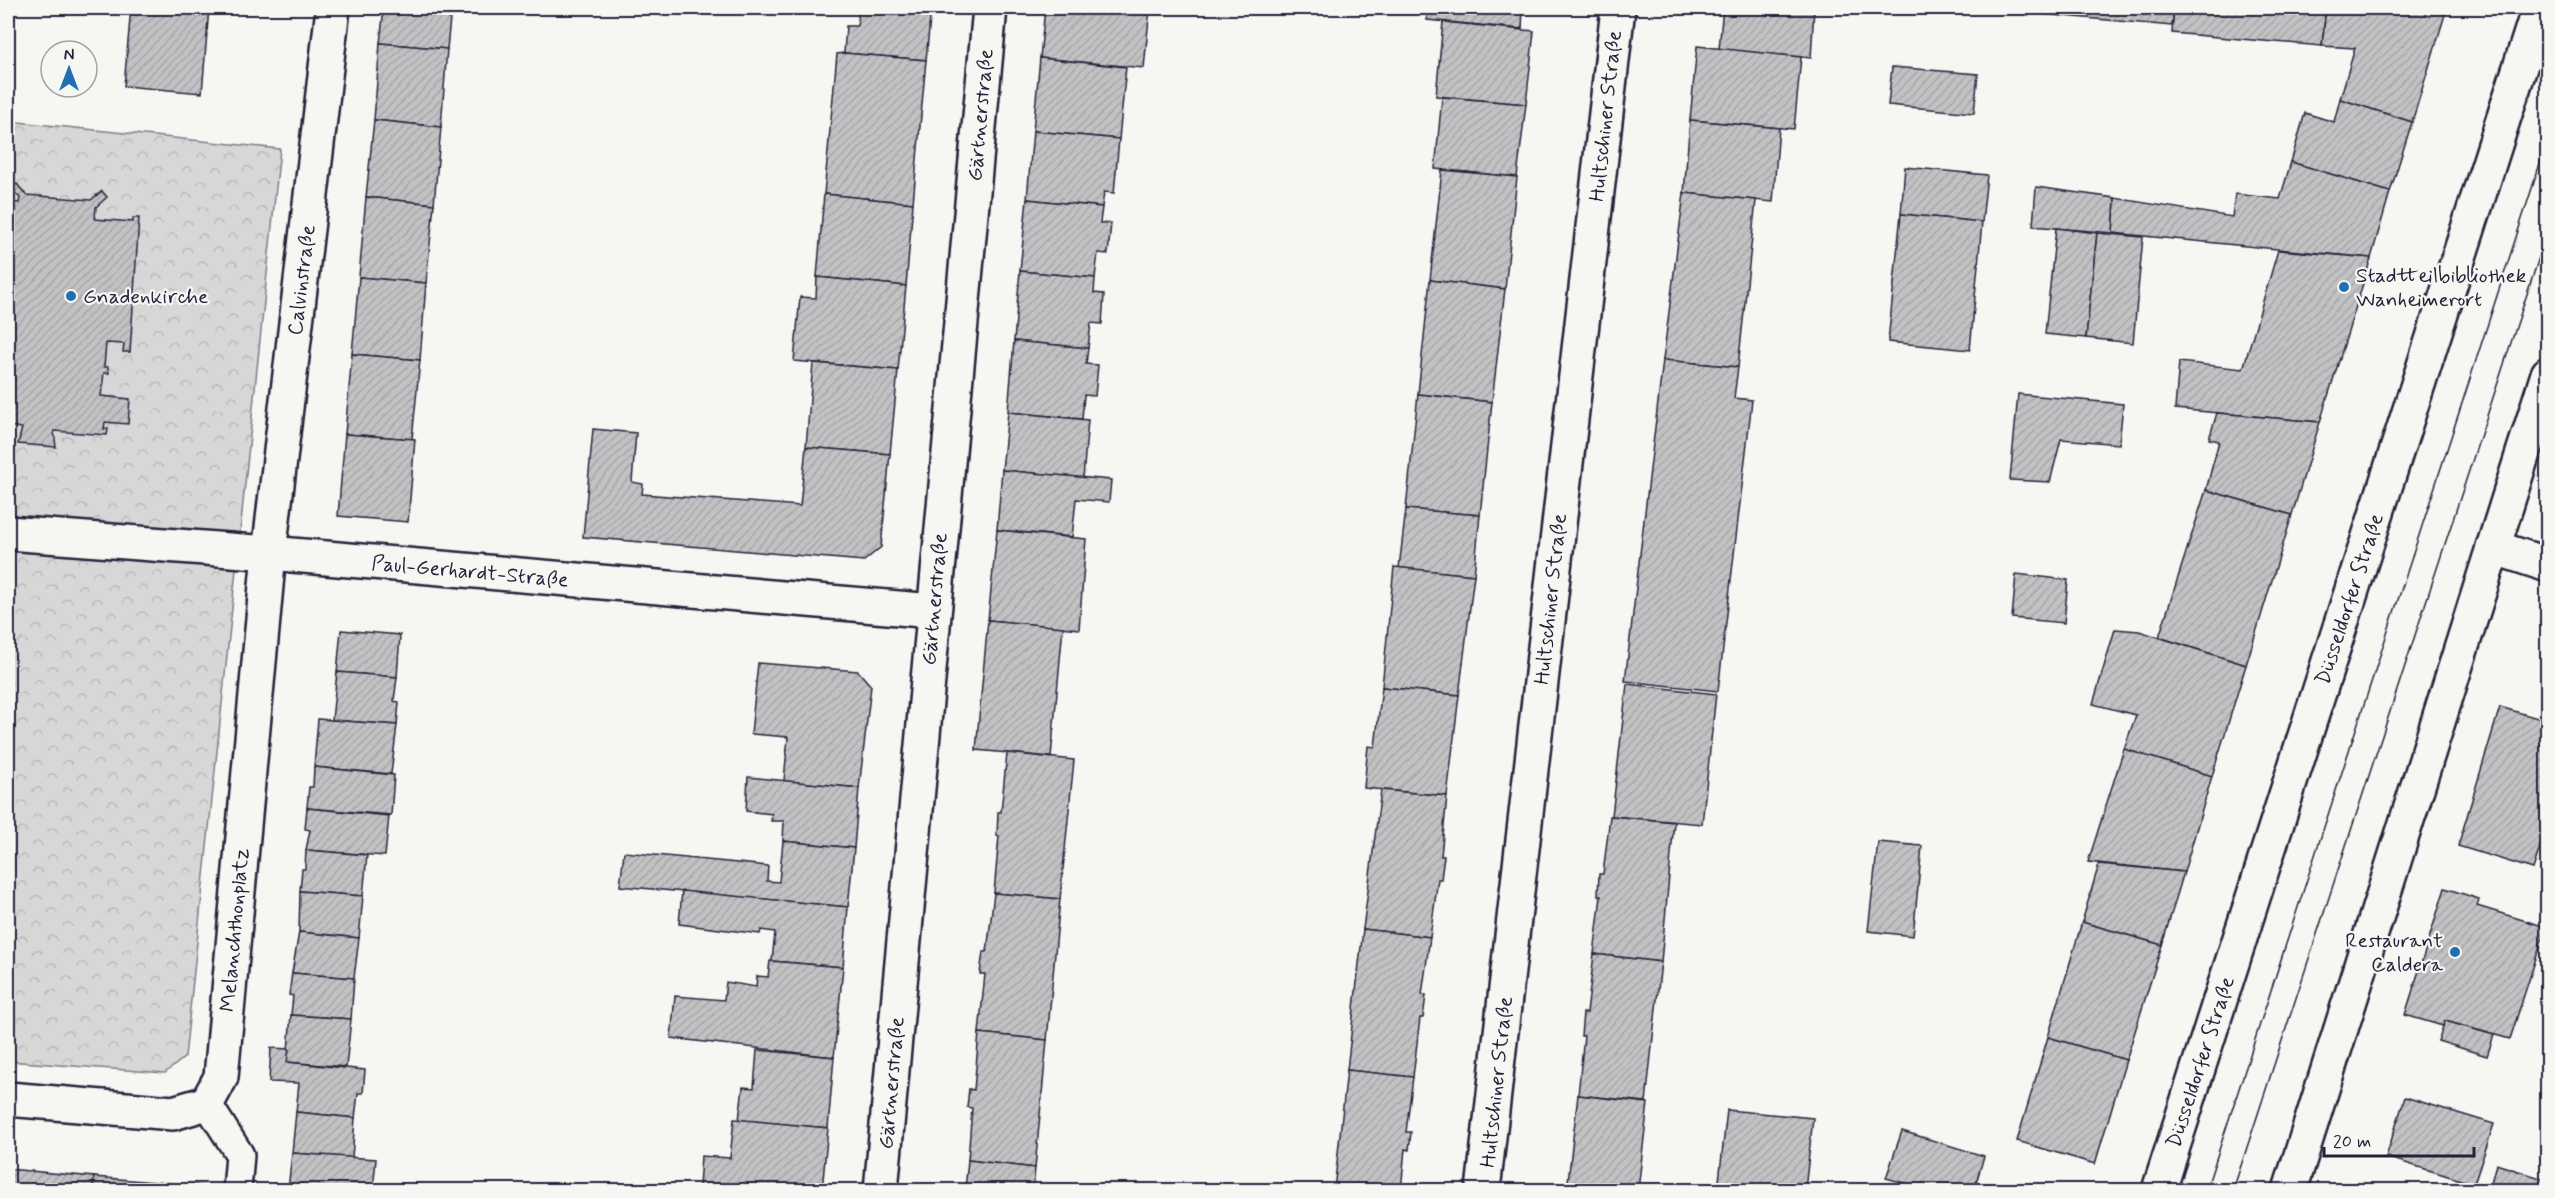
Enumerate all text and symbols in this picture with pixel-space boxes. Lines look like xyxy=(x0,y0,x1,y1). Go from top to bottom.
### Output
street label: Hultschiner Straße xyxy=(1583,29,1629,203)
north arrow xyxy=(39,39,99,99)
text: N xyxy=(64,45,74,66)
street label: Gärtnerstraße xyxy=(961,48,1001,183)
street label: Calvinstraße xyxy=(281,223,323,337)
place label: Stadtteilbibliothek Wanheimerort xyxy=(2356,262,2527,314)
marker: Stadtteilbibliothek Wanheimerort xyxy=(2337,280,2351,294)
place label: Gnadenkirche xyxy=(83,283,208,311)
marker: Gnadenkirche xyxy=(64,289,78,303)
street label: Düsseldorfer Straße xyxy=(2309,510,2391,689)
street label: Hultschiner Straße xyxy=(1528,512,1574,686)
street label: Gärtnerstraße xyxy=(915,532,955,667)
street label: Paul-Gerhardt-Straße xyxy=(370,549,569,595)
street label: Melanchthonplatz xyxy=(214,847,256,1013)
place label: Restaurant Caldera xyxy=(2345,927,2443,979)
marker: Restaurant Caldera xyxy=(2448,945,2462,959)
street label: Düsseldorfer Straße xyxy=(2160,973,2242,1152)
street label: Hultschiner Straße xyxy=(1474,995,1520,1169)
street label: Gärtnerstraße xyxy=(872,1016,912,1151)
scale bar xyxy=(2324,1120,2474,1158)
text: 20 m xyxy=(2333,1130,2371,1154)

